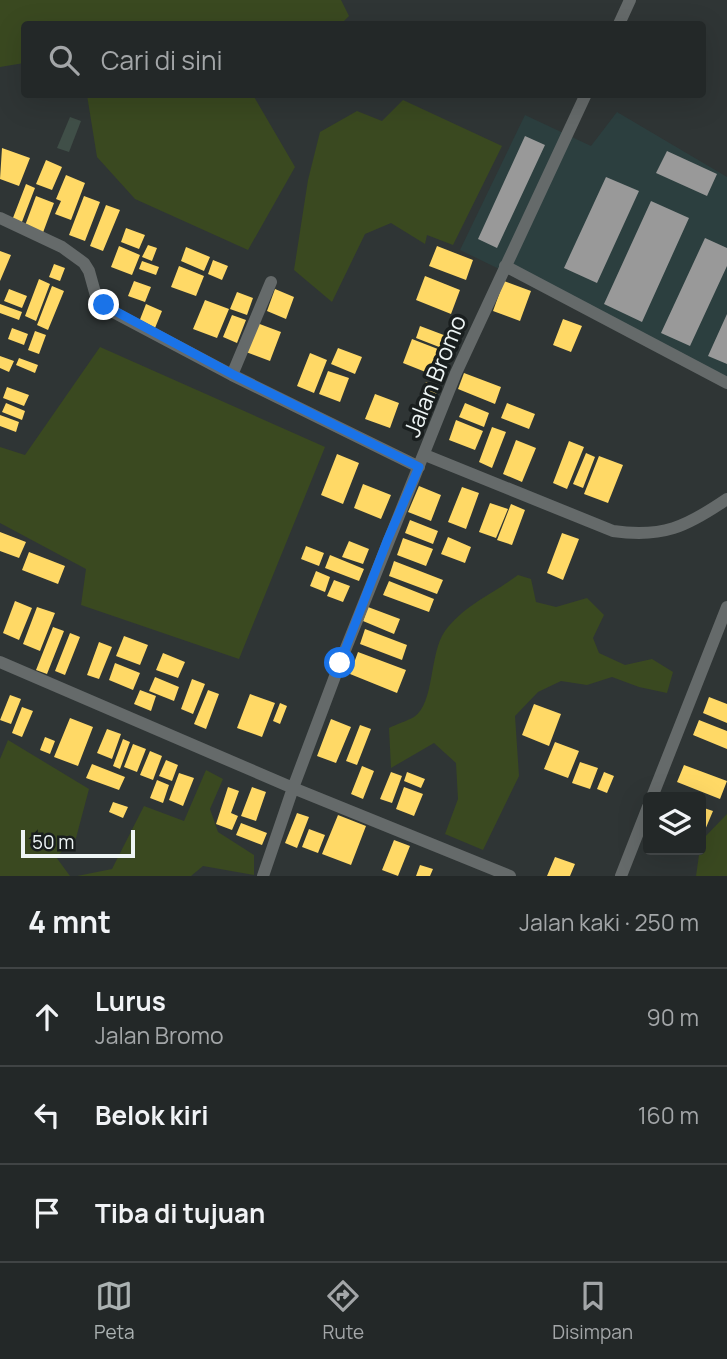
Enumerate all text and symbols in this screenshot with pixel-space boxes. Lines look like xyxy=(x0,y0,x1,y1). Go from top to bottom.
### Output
search box xyxy=(21,21,706,98)
icon: search xyxy=(45,41,83,79)
text: Cari di sini xyxy=(101,42,223,78)
route end xyxy=(88,289,119,320)
street label: Jalan Bromo xyxy=(395,310,473,441)
route start xyxy=(324,647,355,678)
map controls xyxy=(643,792,706,855)
button: layers xyxy=(643,792,706,855)
scale bar xyxy=(21,827,135,859)
text: 50 m xyxy=(32,829,74,855)
text: 4 mnt xyxy=(28,901,111,942)
text: Jalan kaki · 250 m xyxy=(519,906,699,938)
text: Lurus xyxy=(95,983,166,1019)
icon: ahead xyxy=(28,998,66,1036)
text: 90 m xyxy=(647,1001,699,1033)
text: Jalan Bromo xyxy=(95,1019,224,1051)
icon: left xyxy=(28,1096,66,1134)
text: Belok kiri xyxy=(95,1097,209,1133)
text: 160 m xyxy=(638,1099,699,1131)
icon: arrive xyxy=(28,1194,66,1232)
text: Tiba di tujuan xyxy=(95,1195,265,1231)
tab: Peta xyxy=(94,1277,135,1345)
tab: Rute xyxy=(323,1277,364,1345)
tab: Disimpan xyxy=(552,1277,633,1345)

